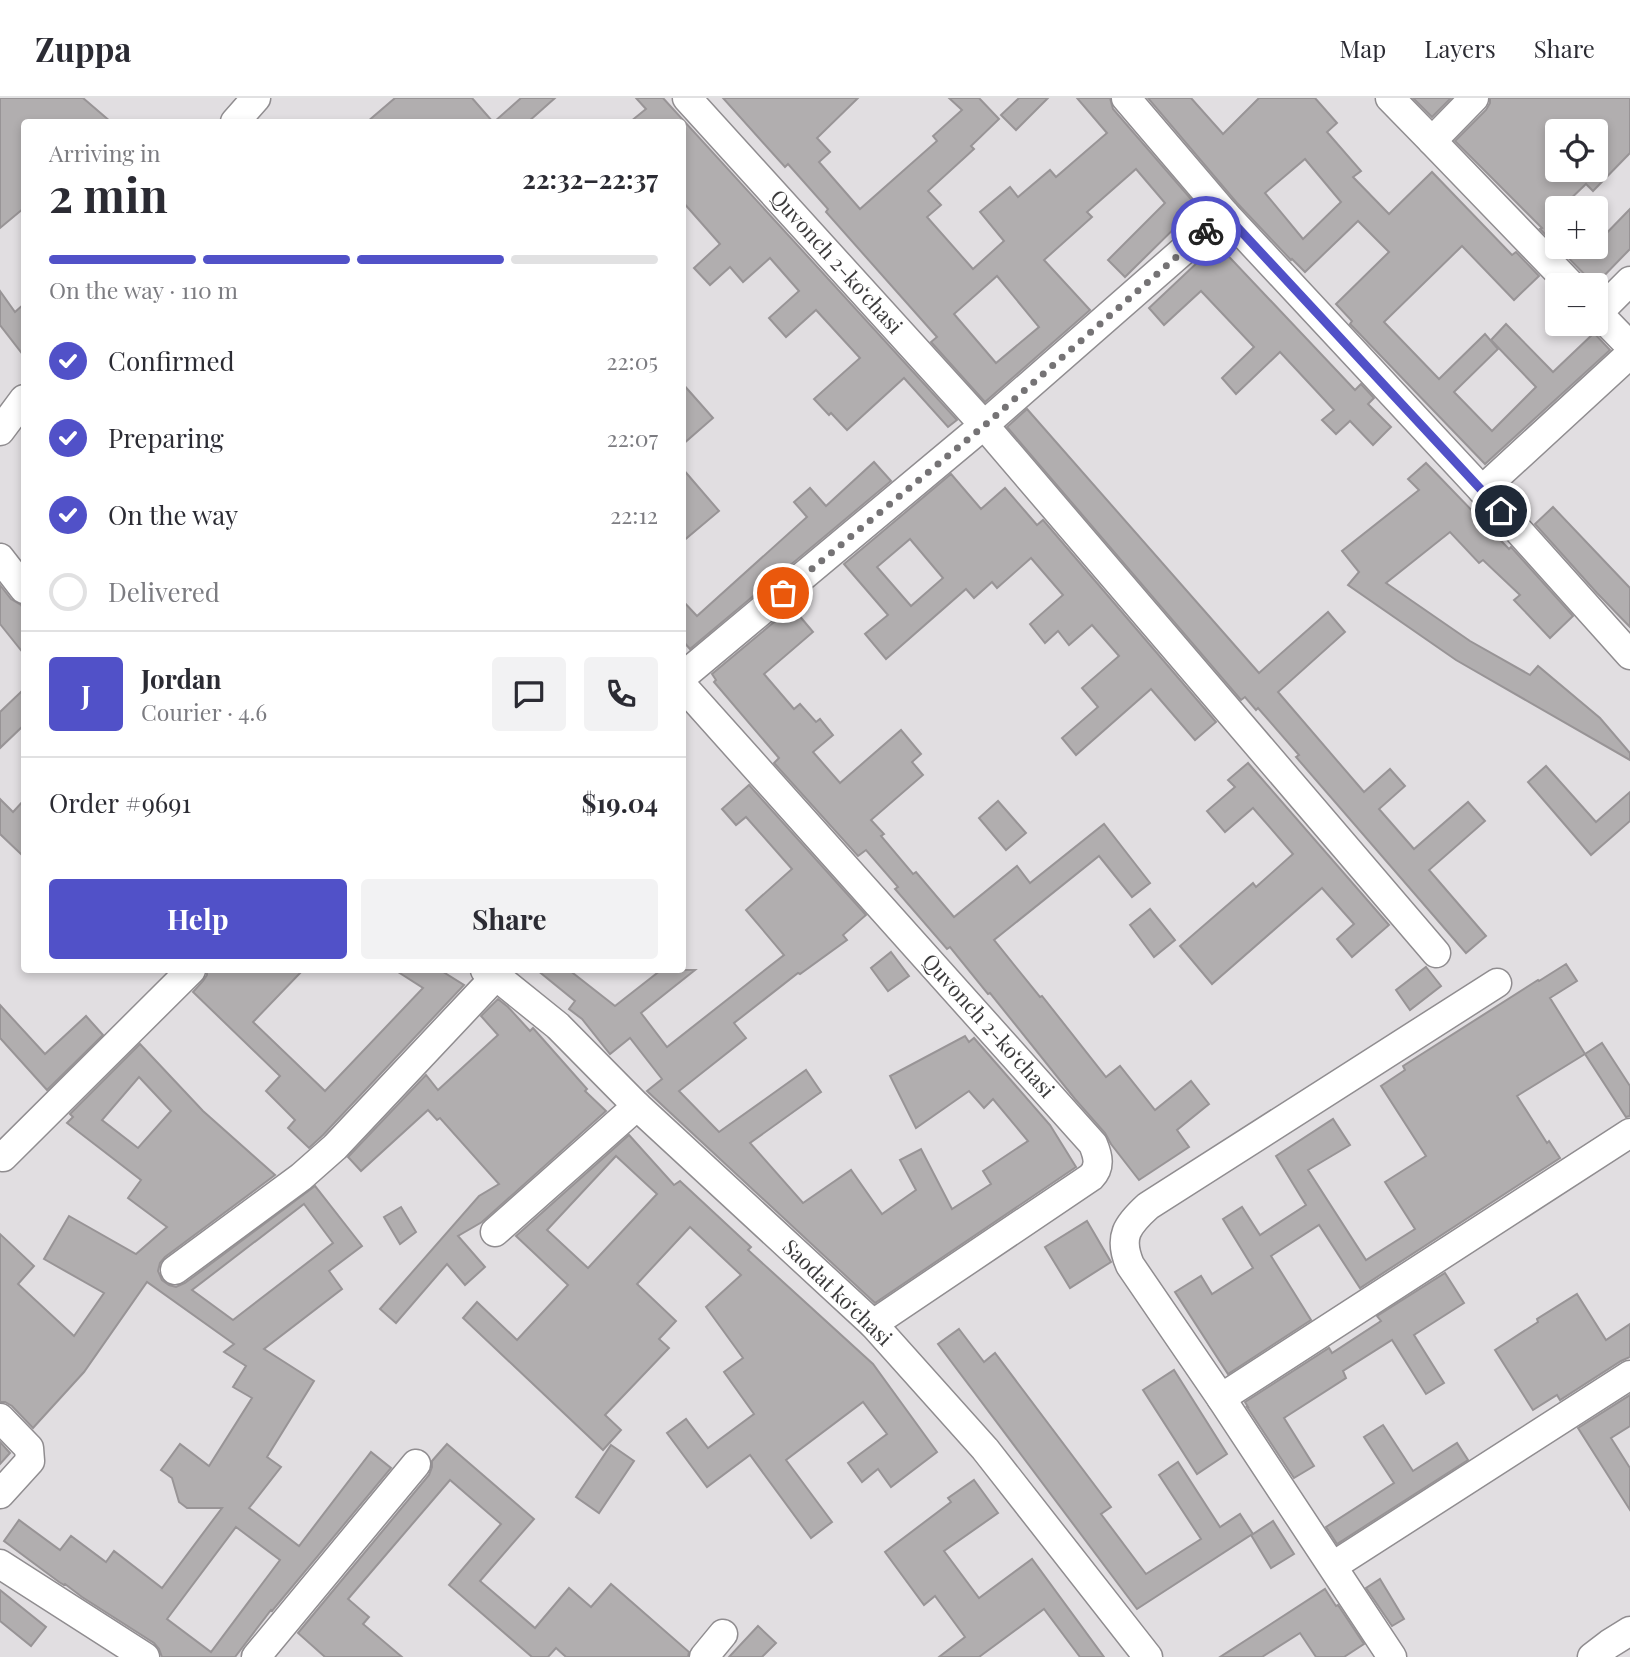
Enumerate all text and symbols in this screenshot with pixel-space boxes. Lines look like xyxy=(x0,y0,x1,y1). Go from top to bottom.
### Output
text: Zuppa xyxy=(35,26,131,70)
text: Map xyxy=(1340,32,1386,64)
text: Layers xyxy=(1424,32,1496,64)
text: Share xyxy=(1534,32,1595,64)
map controls xyxy=(1545,119,1608,336)
button: locate xyxy=(1545,119,1608,182)
text: Arriving in xyxy=(49,137,161,168)
text: 22:32–22:37 xyxy=(522,161,658,196)
text: 2 min xyxy=(49,163,168,225)
street label: Quvonch 2-koʻchasi xyxy=(765,183,910,339)
courier xyxy=(1171,196,1241,266)
button: + xyxy=(1545,196,1608,259)
icon: bike xyxy=(1187,212,1225,250)
button: − xyxy=(1545,273,1608,336)
text: On the way · 110 m xyxy=(49,274,238,305)
icon: check xyxy=(49,342,87,380)
text: Confirmed xyxy=(108,343,235,378)
text: 22:05 xyxy=(607,345,658,376)
icon: check xyxy=(49,419,87,457)
text: Preparing xyxy=(108,420,224,455)
text: 22:07 xyxy=(607,422,658,453)
pin xyxy=(1471,481,1531,541)
icon: home xyxy=(1482,492,1520,530)
icon: check xyxy=(49,496,87,534)
text: On the way xyxy=(108,497,238,532)
text: 22:12 xyxy=(610,499,658,530)
pin xyxy=(753,563,813,623)
text: Delivered xyxy=(108,574,220,609)
icon: bag xyxy=(764,574,802,612)
button: chat xyxy=(492,657,566,731)
button: phone xyxy=(584,657,658,731)
text: Jordan xyxy=(141,661,221,696)
text: J xyxy=(81,677,91,712)
text: Courier · 4.6 xyxy=(141,696,267,727)
text: Order #9691 xyxy=(49,785,191,820)
text: $19.04 xyxy=(581,785,658,820)
button: Help xyxy=(49,879,347,959)
button: Share xyxy=(361,879,658,959)
street label: Quvonch 2-koʻchasi xyxy=(917,947,1062,1103)
street label: Saodat koʻchasi xyxy=(778,1232,899,1351)

